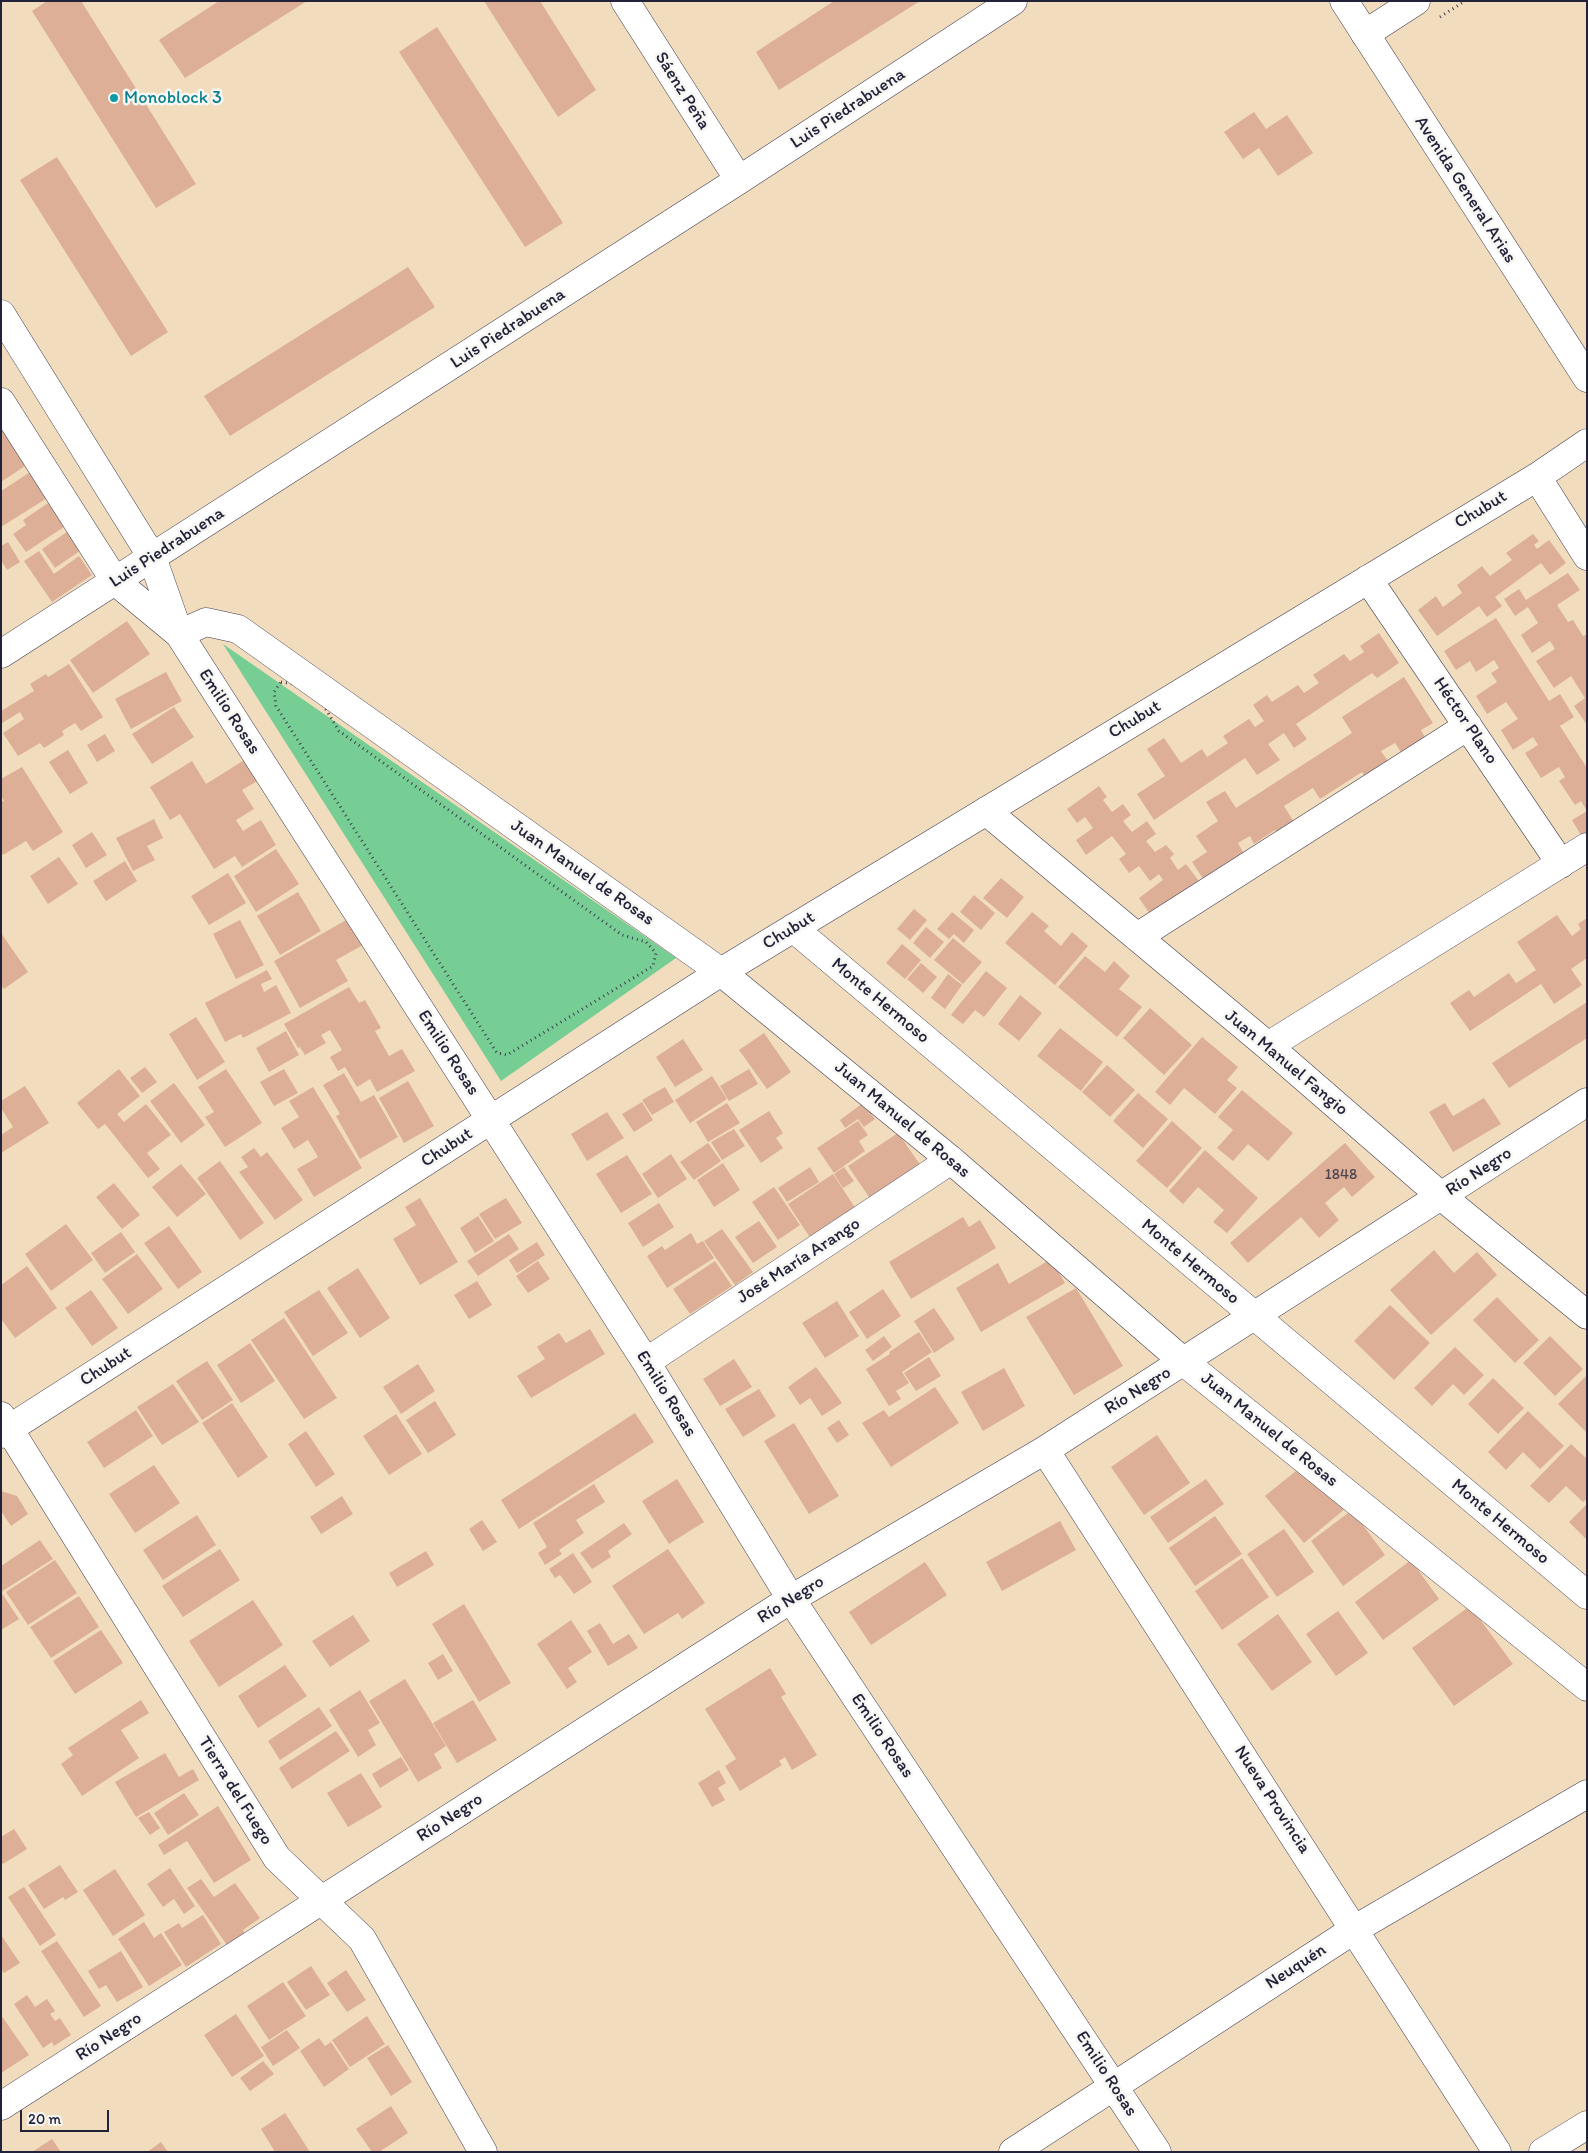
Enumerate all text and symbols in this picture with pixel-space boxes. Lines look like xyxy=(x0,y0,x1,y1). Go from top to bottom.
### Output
street label: Sáenz Peña xyxy=(650,48,714,134)
street label: Luis Piedrabuena xyxy=(787,64,909,154)
place label: Monoblock 3 xyxy=(124,87,222,109)
marker: Monoblock 3 xyxy=(108,92,120,104)
street label: Avenida General Arias xyxy=(1409,113,1521,267)
street label: Luis Piedrabuena xyxy=(447,284,569,374)
street label: Chubut xyxy=(1451,486,1511,534)
street label: Luis Piedrabuena xyxy=(106,503,228,593)
street label: Emilio Rosas xyxy=(193,665,265,759)
street label: Héctor Plano xyxy=(1428,673,1502,769)
street label: Chubut xyxy=(1105,696,1165,744)
street label: Juan Manuel de Rosas xyxy=(506,815,658,931)
street label: Chubut xyxy=(759,907,819,955)
street label: Monte Hermoso xyxy=(826,954,934,1048)
street label: Juan Manuel Fangio xyxy=(1220,1005,1352,1121)
street label: Emilio Rosas xyxy=(412,1006,484,1100)
street label: Juan Manuel de Rosas xyxy=(830,1057,974,1183)
street label: Chubut xyxy=(417,1123,477,1173)
street label: Río Negro xyxy=(1442,1143,1516,1201)
house number: 1848 xyxy=(1325,1166,1357,1184)
street label: José María Arango xyxy=(733,1213,865,1309)
street label: Monte Hermoso xyxy=(1136,1215,1244,1309)
street label: Chubut xyxy=(76,1342,136,1392)
street label: Emilio Rosas xyxy=(631,1347,701,1441)
street label: Río Negro xyxy=(1101,1362,1175,1420)
street label: Juan Manuel de Rosas xyxy=(1196,1368,1342,1492)
street label: Monte Hermoso xyxy=(1446,1475,1554,1569)
street label: Río Negro xyxy=(754,1571,828,1629)
street label: Emilio Rosas xyxy=(846,1690,918,1782)
street label: Tierra del Fuego xyxy=(193,1733,277,1849)
street label: Nueva Provincia xyxy=(1229,1742,1315,1858)
street label: Río Negro xyxy=(413,1789,487,1847)
street label: Neuquén xyxy=(1262,1939,1330,1995)
street label: Río Negro xyxy=(72,2008,146,2066)
street label: Emilio Rosas xyxy=(1070,2027,1142,2121)
scale bar xyxy=(22,2100,111,2132)
text: 20 m xyxy=(28,2110,61,2128)

